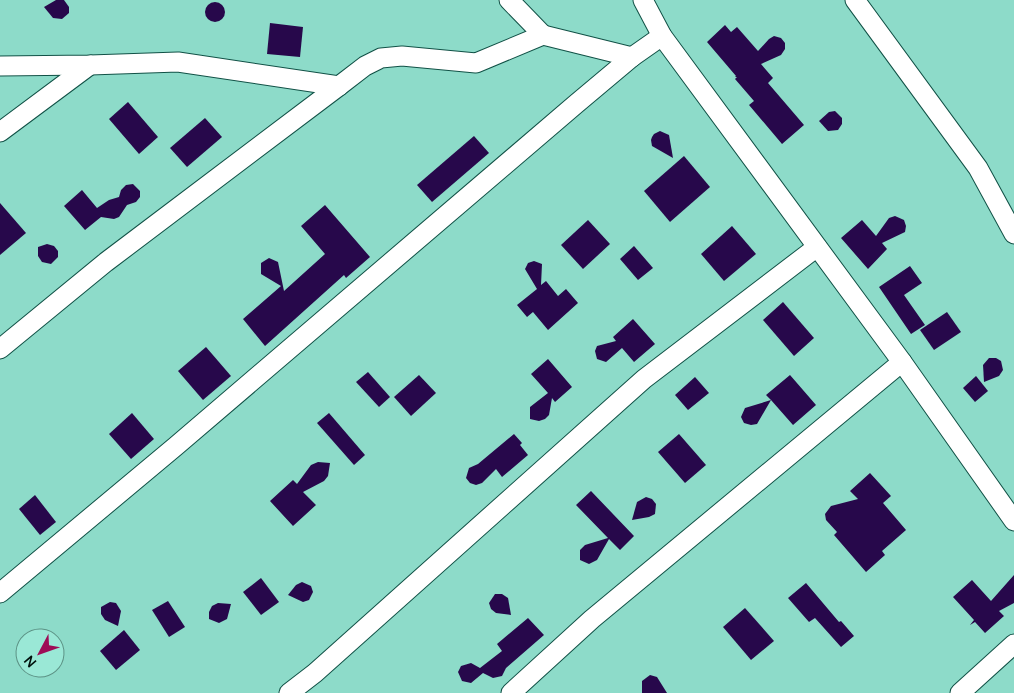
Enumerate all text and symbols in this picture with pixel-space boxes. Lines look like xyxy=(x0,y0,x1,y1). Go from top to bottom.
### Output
north arrow xyxy=(15,628,65,678)
text: N xyxy=(19,652,40,672)

